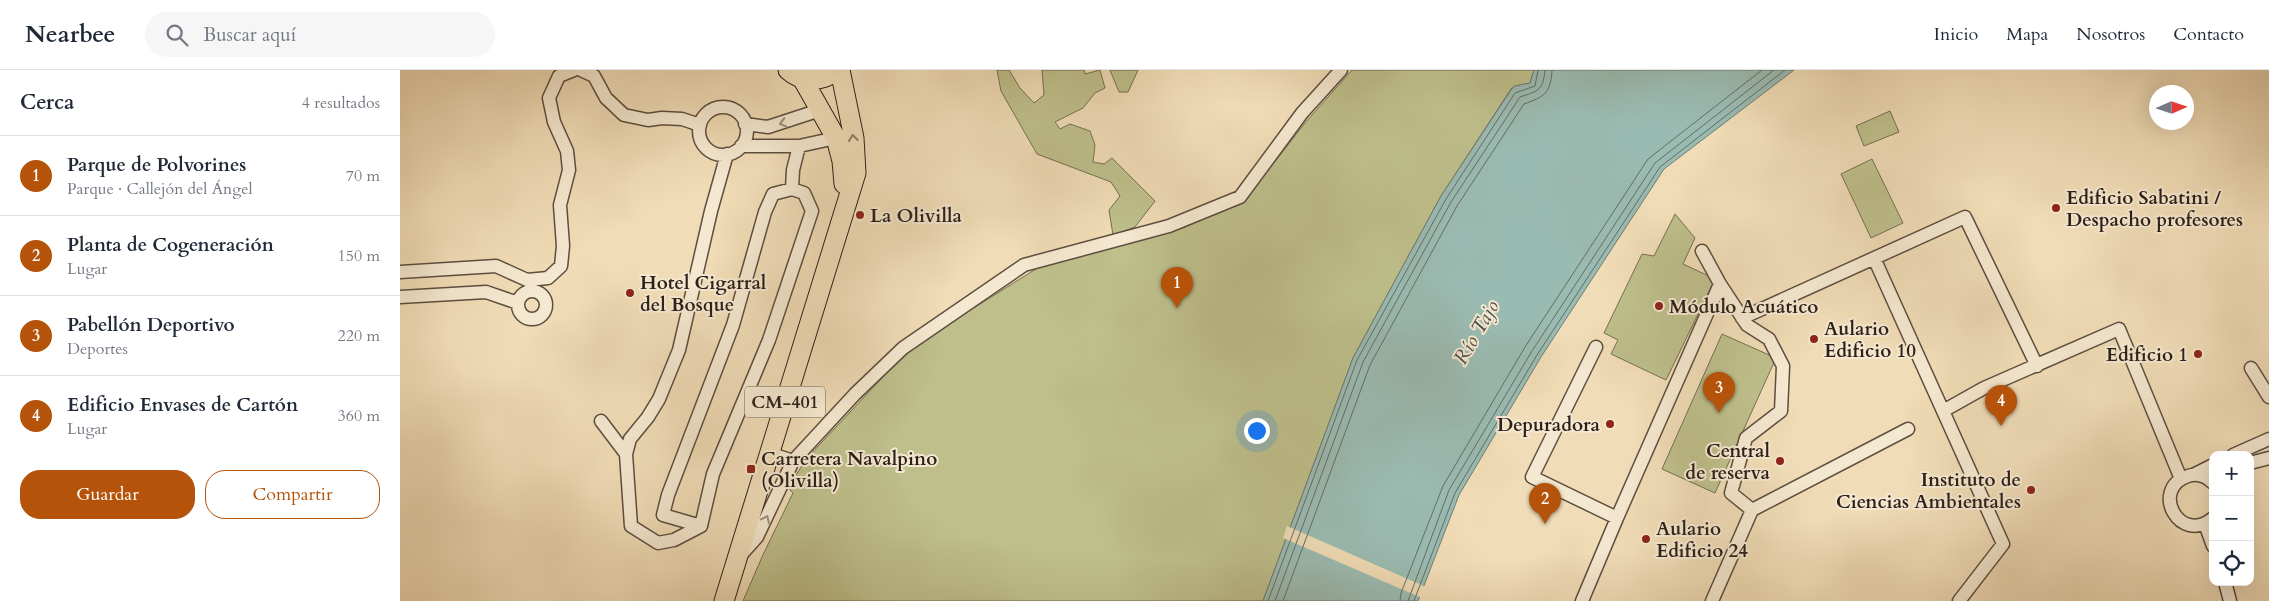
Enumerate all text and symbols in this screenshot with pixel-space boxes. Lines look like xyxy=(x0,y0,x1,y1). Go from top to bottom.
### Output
search box xyxy=(145,12,495,57)
text: Nearbee xyxy=(25,18,115,51)
icon: search xyxy=(163,21,191,49)
text: Buscar aquí xyxy=(203,22,296,48)
text: Inicio xyxy=(1934,22,1978,47)
text: Mapa xyxy=(2006,22,2048,47)
text: Nosotros xyxy=(2076,22,2145,47)
text: Contacto xyxy=(2173,22,2244,47)
north arrow xyxy=(2149,85,2194,130)
text: Cerca xyxy=(20,88,74,117)
text: 4 resultados xyxy=(302,92,380,114)
one-way arrow xyxy=(779,117,788,128)
one-way arrow xyxy=(848,134,859,142)
text: Parque de Polvorines xyxy=(67,152,246,178)
text: 1 xyxy=(32,165,40,187)
text: 70 m xyxy=(346,165,380,187)
text: Parque · Callejón del Ángel xyxy=(67,178,253,200)
place label: Edificio Sabatini / Despacho profesores xyxy=(2066,185,2243,233)
marker: Edificio Sabatini / Despacho profesores xyxy=(2050,202,2062,214)
place label: La Olivilla xyxy=(870,203,962,229)
marker: La Olivilla xyxy=(854,209,866,221)
text: Planta de Cogeneración xyxy=(67,232,274,258)
text: 2 xyxy=(32,245,40,267)
text: 150 m xyxy=(338,245,380,267)
text: Lugar xyxy=(67,258,107,280)
pin: 1 xyxy=(1161,267,1193,308)
place label: Hotel Cigarral del Bosque xyxy=(640,270,767,318)
marker: Hotel Cigarral del Bosque xyxy=(624,287,636,299)
place label: Módulo Acuático xyxy=(1669,294,1818,320)
water label: Río Tajo xyxy=(1447,295,1506,369)
marker: Módulo Acuático xyxy=(1653,300,1665,312)
text: Pabellón Deportivo xyxy=(67,312,234,338)
place label: Aulario Edificio 10 xyxy=(1824,316,1916,364)
text: 3 xyxy=(32,325,40,347)
text: 220 m xyxy=(338,325,380,347)
marker: Aulario Edificio 10 xyxy=(1808,333,1820,345)
text: Deportes xyxy=(67,338,128,360)
place label: Edificio 1 xyxy=(2106,342,2188,368)
marker: Edificio 1 xyxy=(2192,348,2204,360)
pin: 3 xyxy=(1703,372,1735,413)
pin: 4 xyxy=(1985,385,2017,426)
road number: CM-401 xyxy=(745,386,825,418)
text: Edificio Envases de Cartón xyxy=(67,392,298,418)
text: 4 xyxy=(32,405,40,427)
text: 360 m xyxy=(338,405,380,427)
place label: Depuradora xyxy=(1497,412,1601,438)
text: Lugar xyxy=(67,418,107,440)
your location xyxy=(1244,418,1270,444)
marker: Depuradora xyxy=(1604,418,1616,430)
place label: Central de reserva xyxy=(1685,438,1771,486)
place label: Carretera Navalpino (Olivilla) xyxy=(761,446,937,494)
map controls xyxy=(2209,451,2254,586)
button: + xyxy=(2209,451,2254,496)
marker: Central de reserva xyxy=(1774,455,1786,467)
marker: Carretera Navalpino (Olivilla) xyxy=(745,463,757,475)
place label: Instituto de Ciencias Ambientales xyxy=(1836,467,2021,515)
button: Guardar xyxy=(20,470,195,519)
button: Compartir xyxy=(205,470,380,519)
pin: 2 xyxy=(1529,483,1561,524)
marker: Instituto de Ciencias Ambientales xyxy=(2025,484,2037,496)
button: − xyxy=(2209,496,2254,541)
one-way arrow xyxy=(760,515,770,524)
place label: Aulario Edificio 24 xyxy=(1656,516,1748,564)
marker: Aulario Edificio 24 xyxy=(1640,533,1652,545)
button: locate xyxy=(2209,541,2254,586)

